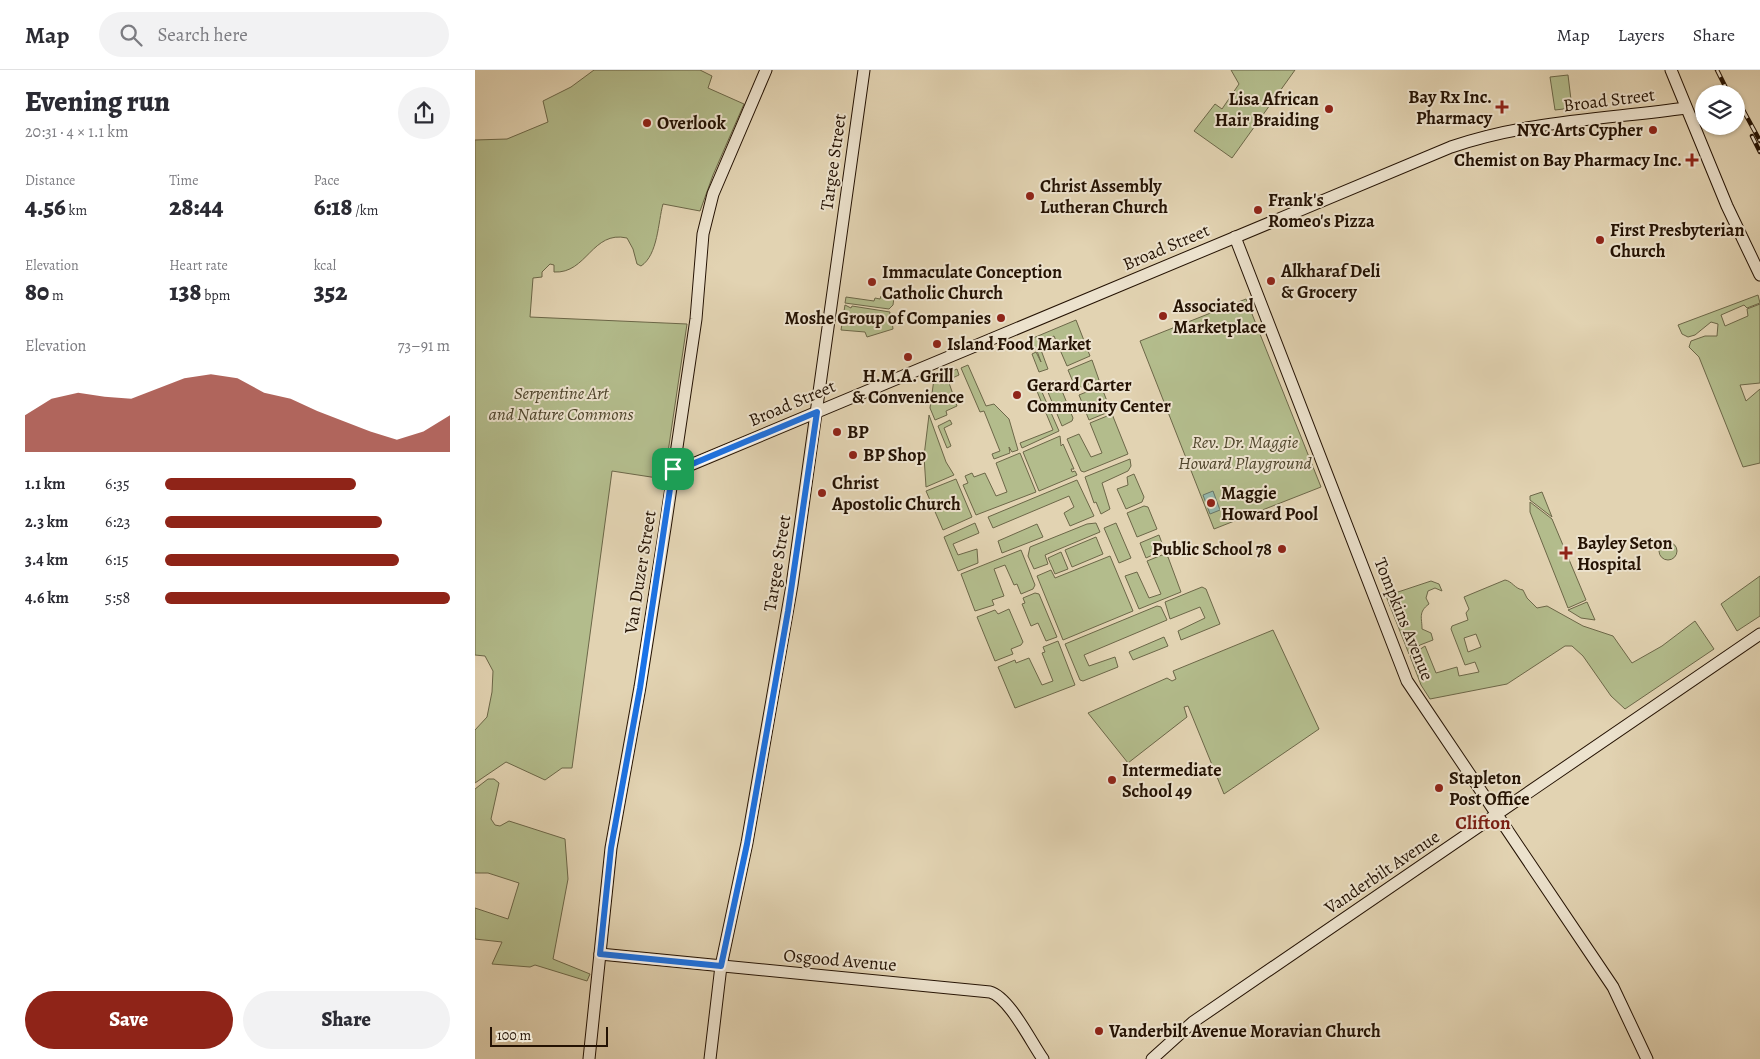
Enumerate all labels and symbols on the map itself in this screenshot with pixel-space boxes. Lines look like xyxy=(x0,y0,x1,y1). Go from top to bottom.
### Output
street label: Broad Street xyxy=(1562,82,1656,118)
place label: Bay Rx Inc. Pharmacy xyxy=(1408,85,1493,130)
place label: Lisa African Hair Braiding xyxy=(1215,87,1320,132)
marker: Bay Rx Inc. Pharmacy xyxy=(1496,101,1508,113)
marker: Lisa African Hair Braiding xyxy=(1323,103,1335,115)
place label: Overlook xyxy=(657,111,726,135)
street label: Targee Street xyxy=(814,112,852,212)
marker: Overlook xyxy=(641,117,653,129)
place label: NYC Arts Cypher xyxy=(1516,118,1644,142)
marker: NYC Arts Cypher xyxy=(1647,124,1659,136)
place label: Chemist on Bay Pharmacy Inc. xyxy=(1454,148,1682,172)
marker: Chemist on Bay Pharmacy Inc. xyxy=(1686,154,1698,166)
place label: Christ Assembly Lutheran Church xyxy=(1040,174,1168,219)
place label: Frank's Romeo's Pizza xyxy=(1268,188,1375,233)
marker: Christ Assembly Lutheran Church xyxy=(1024,190,1036,202)
marker: Frank's Romeo's Pizza xyxy=(1252,204,1264,216)
street label: Broad Street xyxy=(1119,218,1213,276)
place label: First Presbyterian Church xyxy=(1610,218,1745,263)
marker: First Presbyterian Church xyxy=(1594,234,1606,246)
place label: Alkharaf Deli & Grocery xyxy=(1280,259,1380,304)
place label: Immaculate Conception Catholic Church xyxy=(882,260,1062,305)
marker: Alkharaf Deli & Grocery xyxy=(1265,275,1277,287)
marker: Immaculate Conception Catholic Church xyxy=(866,276,878,288)
place label: Associated Marketplace xyxy=(1172,294,1266,339)
place label: Moshe Group of Companies xyxy=(785,306,991,330)
marker: Associated Marketplace xyxy=(1157,310,1169,322)
marker: Moshe Group of Companies xyxy=(995,312,1007,324)
place label: Island Food Market xyxy=(947,332,1091,356)
marker: Island Food Market xyxy=(931,338,943,350)
marker: H.M.A. Grill & Convenience xyxy=(902,351,914,363)
place label: H.M.A. Grill & Convenience xyxy=(852,364,964,409)
place label: Gerard Carter Community Center xyxy=(1027,373,1171,418)
street label: Broad Street xyxy=(745,374,839,432)
park label: Serpentine Art and Nature Commons xyxy=(488,381,634,426)
marker: Gerard Carter Community Center xyxy=(1011,389,1023,401)
place label: BP xyxy=(847,420,869,444)
marker: BP xyxy=(831,426,843,438)
park label: Rev. Dr. Maggie Howard Playground xyxy=(1178,430,1313,475)
place label: BP Shop xyxy=(863,443,926,467)
pin xyxy=(652,448,694,490)
marker: BP Shop xyxy=(847,449,859,461)
place label: Christ Apostolic Church xyxy=(831,471,961,516)
place label: Maggie Howard Pool xyxy=(1221,481,1318,526)
marker: Christ Apostolic Church xyxy=(816,487,828,499)
marker: Maggie Howard Pool xyxy=(1205,497,1217,509)
street label: Van Duzer Street xyxy=(618,508,662,637)
street label: Targee Street xyxy=(758,513,796,613)
place label: Bayley Seton Hospital xyxy=(1577,531,1673,576)
place label: Public School 78 xyxy=(1152,537,1272,561)
marker: Public School 78 xyxy=(1276,543,1288,555)
marker: Bayley Seton Hospital xyxy=(1559,546,1573,560)
street label: Tompkins Avenue xyxy=(1368,554,1440,684)
place label: Intermediate School 49 xyxy=(1122,758,1222,803)
place label: Stapleton Post Office xyxy=(1449,766,1529,811)
marker: Intermediate School 49 xyxy=(1106,774,1118,786)
marker: Stapleton Post Office xyxy=(1433,782,1445,794)
district label: Clifton xyxy=(1455,810,1511,836)
street label: Vanderbilt Avenue xyxy=(1319,825,1444,920)
street label: Osgood Avenue xyxy=(782,943,898,977)
place label: Vanderbilt Avenue Moravian Church xyxy=(1108,1019,1381,1043)
scale bar xyxy=(490,1024,607,1047)
marker: Vanderbilt Avenue Moravian Church xyxy=(1093,1025,1105,1037)

